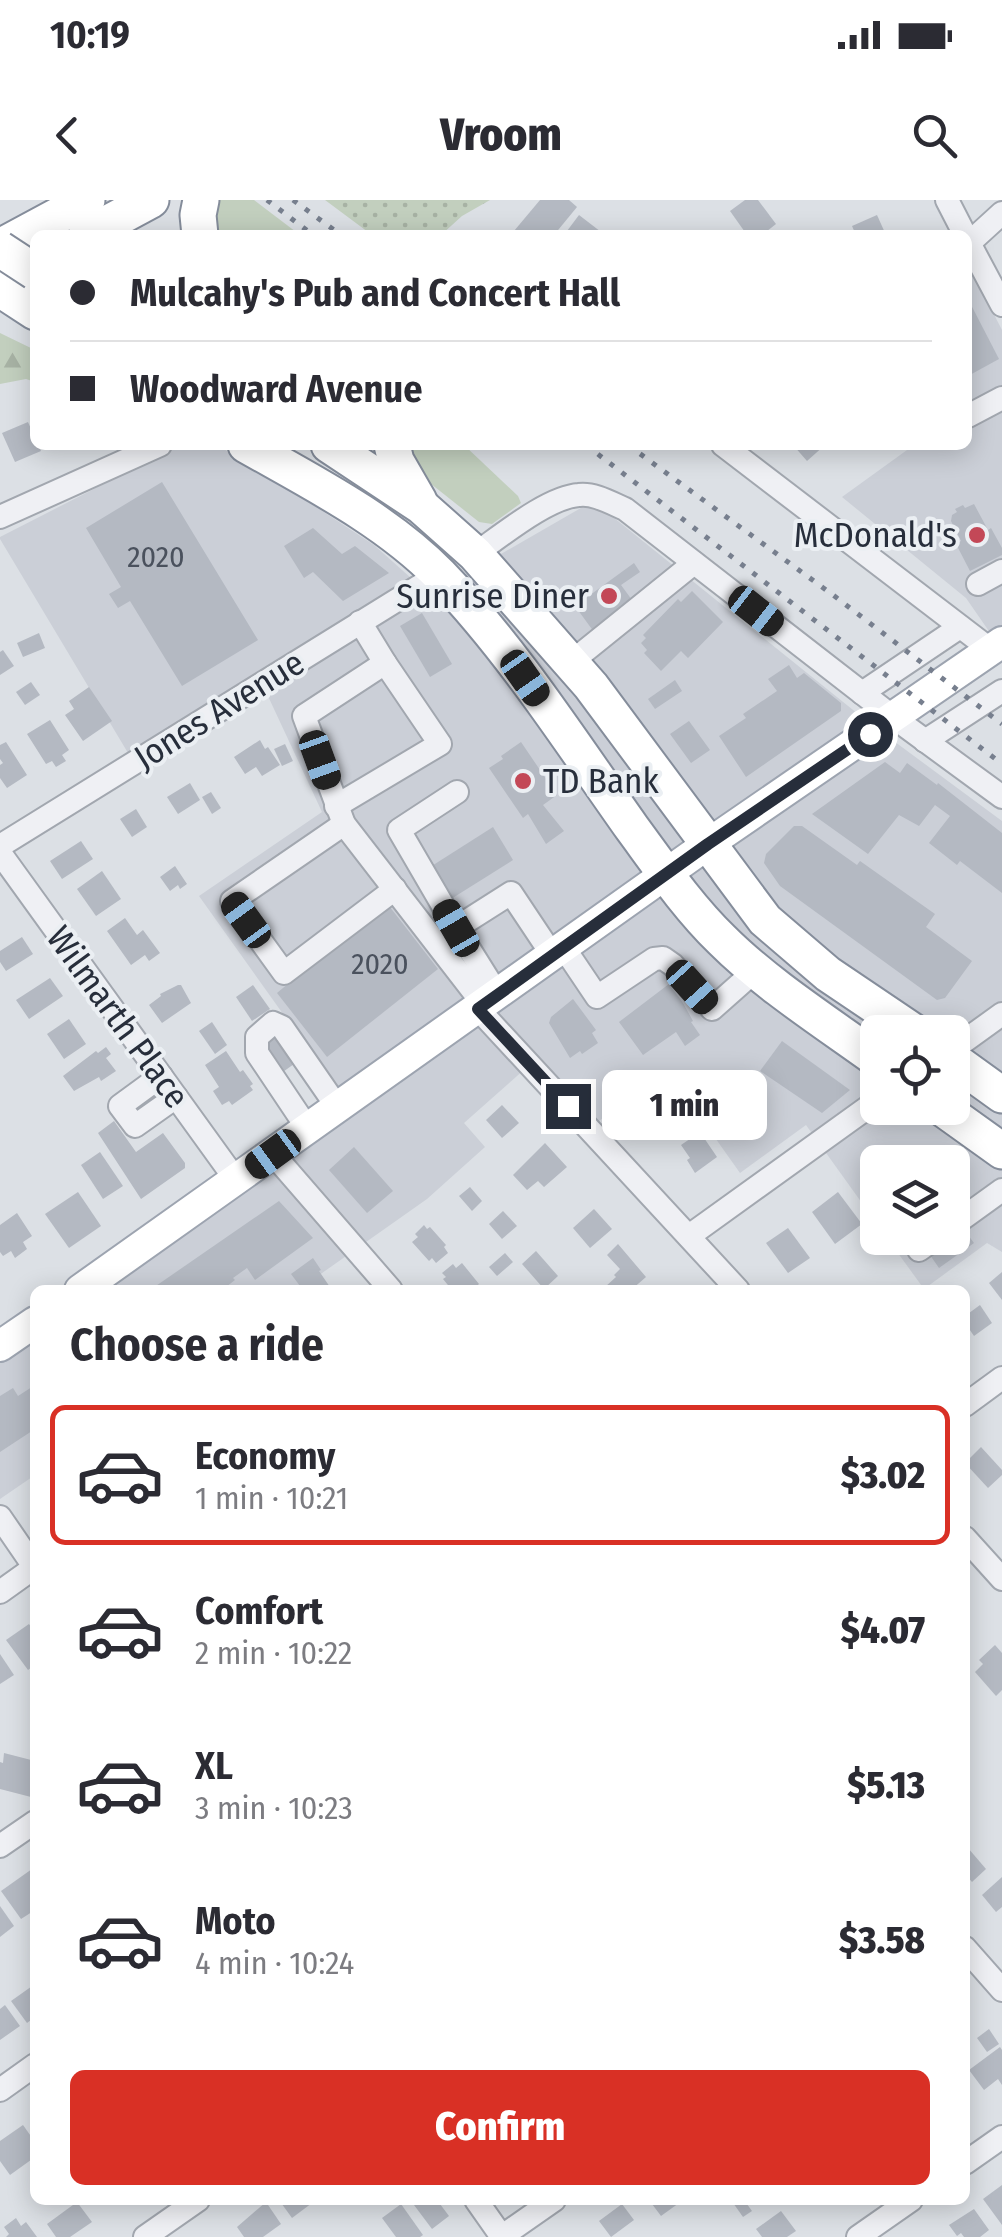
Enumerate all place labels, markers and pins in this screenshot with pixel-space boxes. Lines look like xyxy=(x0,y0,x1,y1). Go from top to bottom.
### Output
place label: McDonald's xyxy=(794,514,957,556)
marker: McDonald's xyxy=(966,524,988,546)
place label: Sunrise Diner xyxy=(396,575,589,617)
marker: Sunrise Diner xyxy=(598,585,620,607)
place label: TD Bank xyxy=(543,760,660,802)
marker: TD Bank xyxy=(512,770,534,792)

